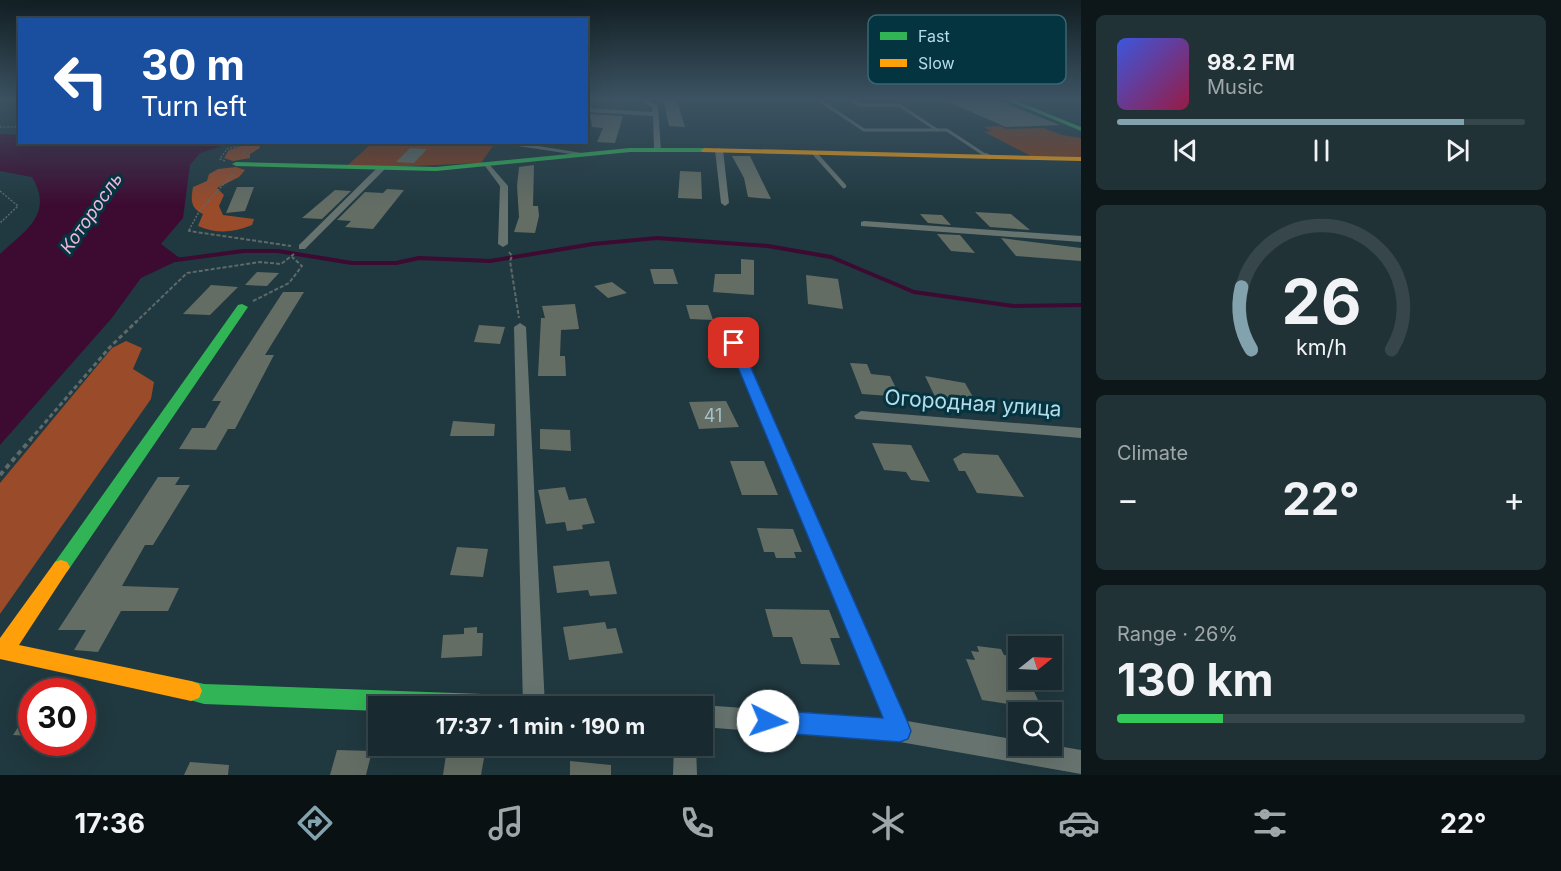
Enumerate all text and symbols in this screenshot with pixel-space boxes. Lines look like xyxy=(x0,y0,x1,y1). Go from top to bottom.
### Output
legend xyxy=(868,15,1066,84)
text: Fast xyxy=(918,26,950,46)
text: 30 m xyxy=(141,39,245,90)
icon: left xyxy=(42,42,120,120)
text: 98.2 FM xyxy=(1207,49,1295,75)
text: Slow xyxy=(918,53,955,73)
text: Music xyxy=(1207,75,1264,99)
text: Turn left xyxy=(141,90,247,123)
icon: previous xyxy=(1169,134,1202,167)
icon: pause xyxy=(1305,134,1338,167)
icon: next xyxy=(1441,134,1474,167)
water label: Которосль xyxy=(56,169,126,257)
text: 26 xyxy=(1281,264,1361,339)
pin xyxy=(708,317,759,368)
icon: arrive xyxy=(717,326,750,359)
text: km/h xyxy=(1296,334,1346,360)
street label: Огородная улица xyxy=(884,384,1062,422)
house number: 41 xyxy=(704,405,722,426)
text: Climate xyxy=(1117,441,1188,465)
text: 22° xyxy=(1282,471,1360,526)
text: − xyxy=(1117,479,1139,519)
text: + xyxy=(1503,479,1525,519)
text: Range · 26% xyxy=(1117,622,1238,646)
north arrow xyxy=(1008,636,1062,690)
map controls xyxy=(1008,636,1062,756)
text: 130 km xyxy=(1117,652,1274,707)
speed limit sign: 30 xyxy=(18,678,96,756)
position arrow xyxy=(736,689,800,753)
button: search xyxy=(1008,702,1062,756)
text: 17:37 · 1 min · 190 m xyxy=(436,713,645,739)
icon: directions xyxy=(294,802,336,844)
icon: music xyxy=(485,802,527,844)
icon: phone xyxy=(676,802,718,844)
icon: climate xyxy=(867,802,909,844)
icon: car xyxy=(1058,802,1100,844)
icon: filters xyxy=(1249,802,1291,844)
text: 17:36 xyxy=(75,807,145,840)
text: 22° xyxy=(1440,807,1486,840)

